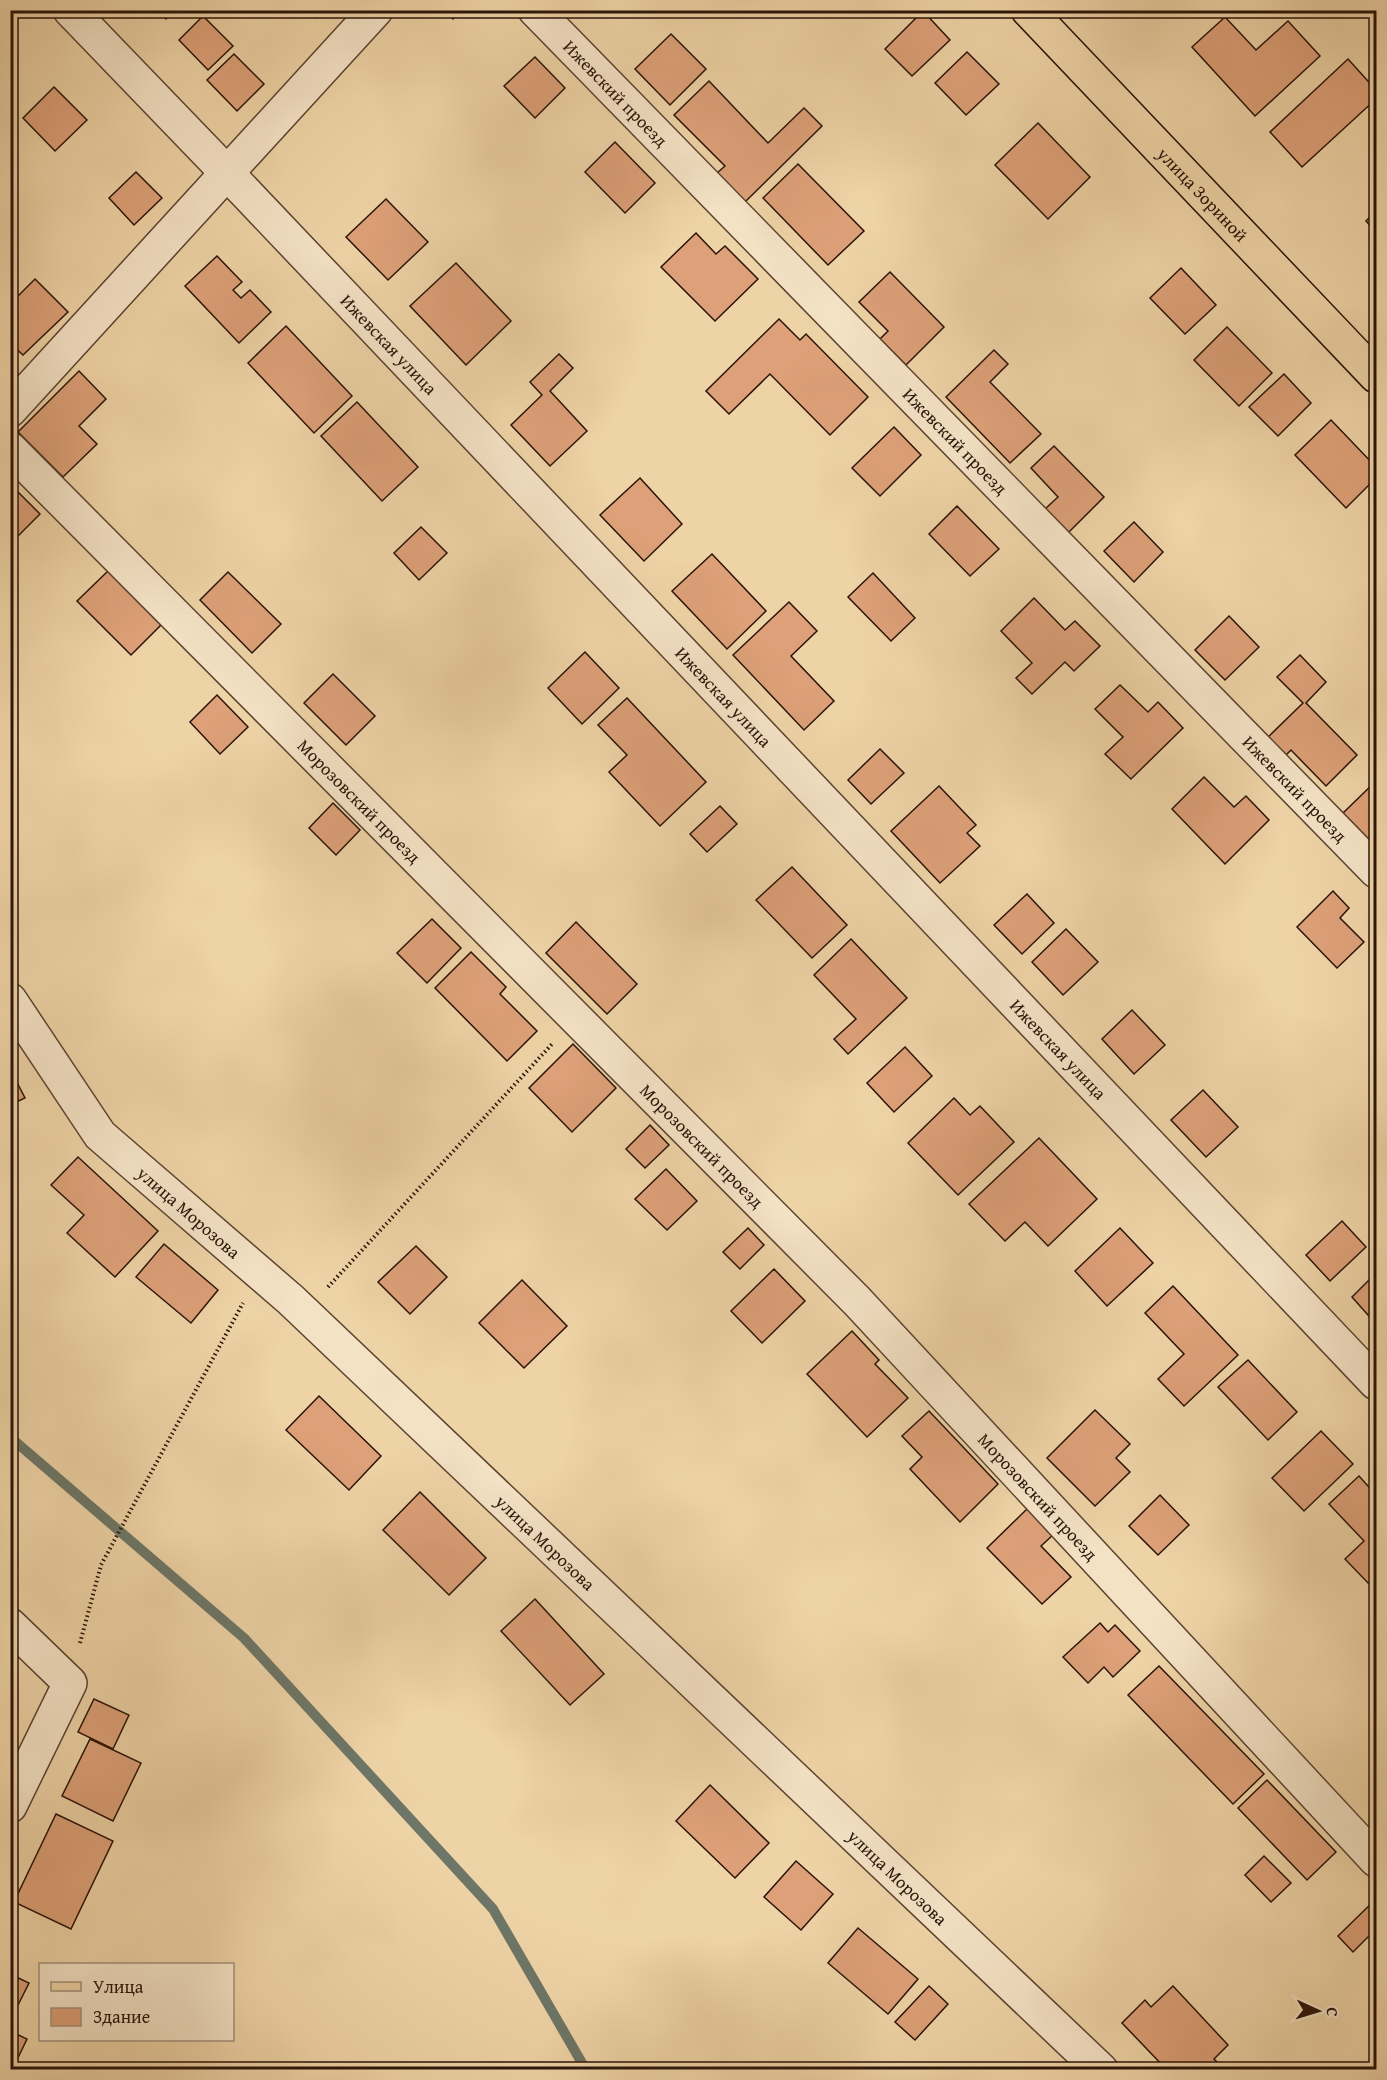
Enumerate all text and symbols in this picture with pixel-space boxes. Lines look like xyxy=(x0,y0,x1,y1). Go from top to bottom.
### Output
street label: Ижевский проезд xyxy=(557,33,675,153)
street label: улица Зориной xyxy=(1151,140,1255,248)
street label: Ижевская улица xyxy=(335,287,444,401)
street label: Ижевский проезд xyxy=(897,381,1015,500)
street label: Ижевская улица xyxy=(669,640,779,753)
street label: Ижевский проезд xyxy=(1236,729,1354,848)
street label: Морозовский проезд xyxy=(292,732,428,869)
street label: Ижевская улица xyxy=(1004,992,1114,1106)
street label: Морозовский проезд xyxy=(634,1077,771,1214)
street label: улица Морозова xyxy=(131,1159,247,1265)
street label: Морозовский проезд xyxy=(972,1426,1105,1567)
street label: улица Морозова xyxy=(489,1487,602,1597)
street label: улица Морозова xyxy=(841,1822,954,1932)
legend xyxy=(39,1963,234,2041)
text: Улица xyxy=(93,1973,144,2000)
north arrow xyxy=(1288,1981,1348,2041)
text: Здание xyxy=(93,2003,150,2030)
text: С xyxy=(1321,2007,1345,2017)

